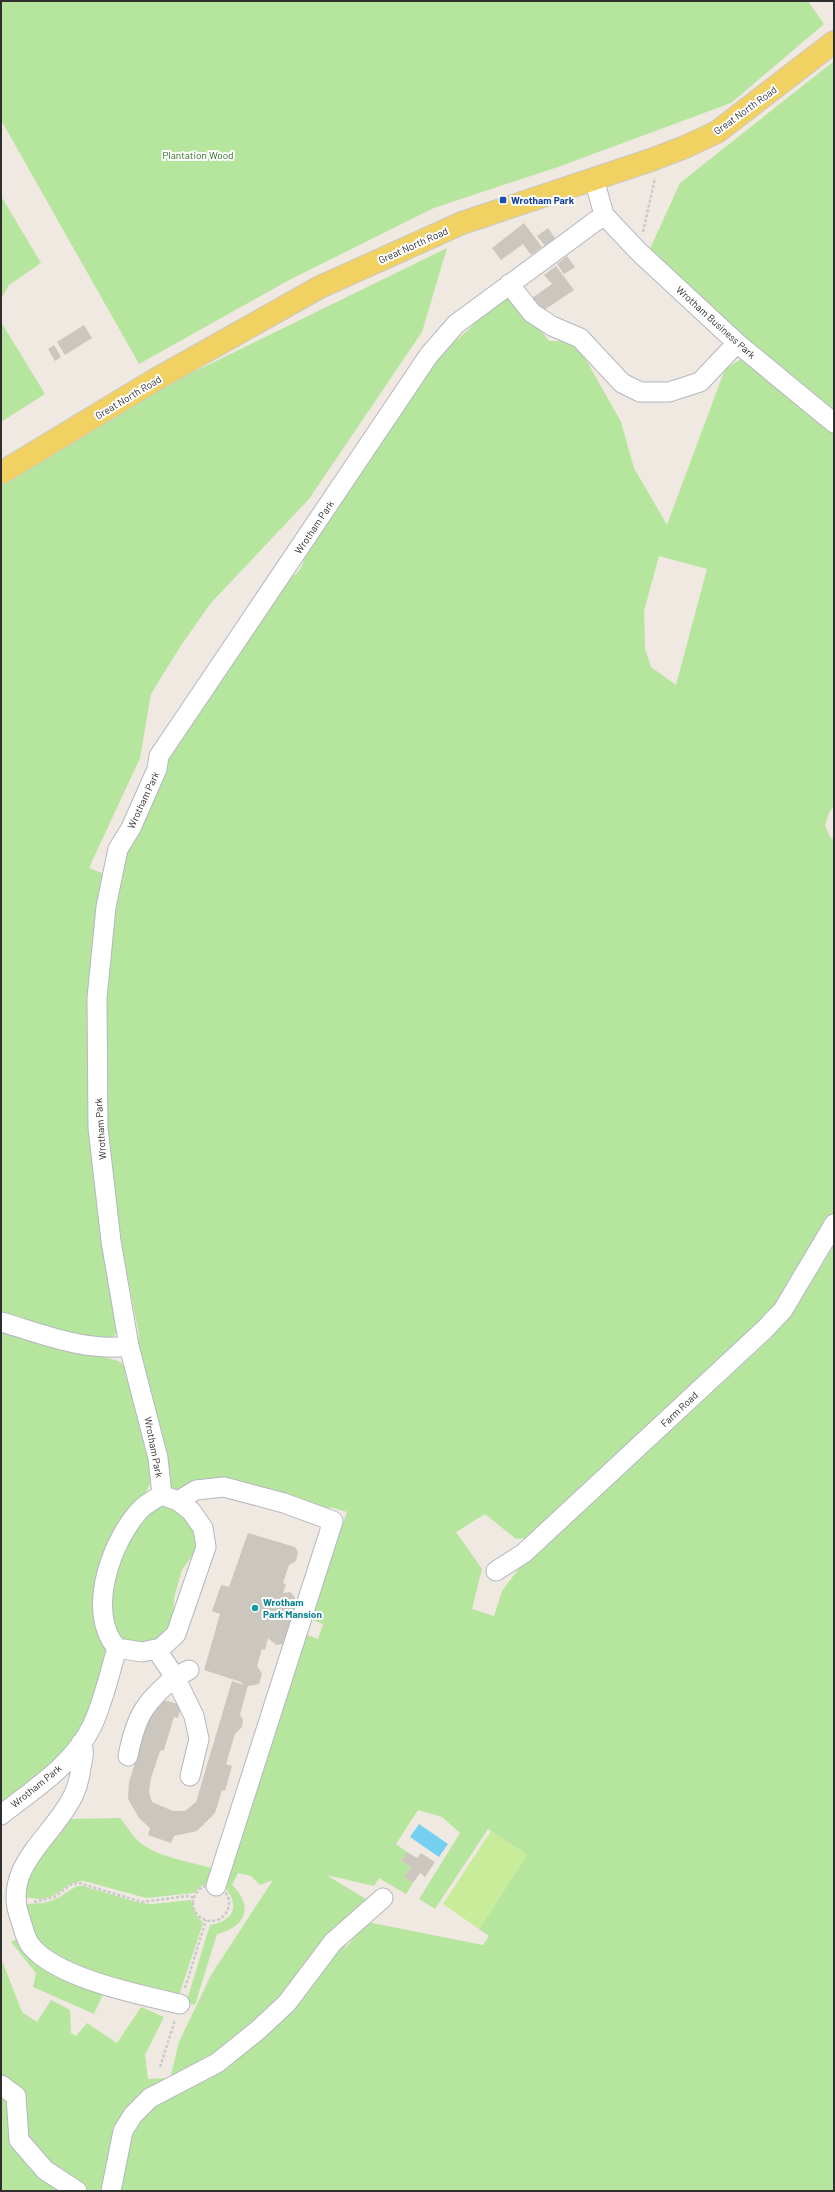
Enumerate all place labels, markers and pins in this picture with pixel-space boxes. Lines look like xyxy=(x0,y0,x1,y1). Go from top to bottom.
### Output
place label: Wrotham Park xyxy=(511,194,575,206)
marker: Wrotham Park xyxy=(498,195,508,205)
place label: Wrotham Park Mansion xyxy=(263,1596,322,1620)
marker: Wrotham Park Mansion xyxy=(250,1603,260,1613)

